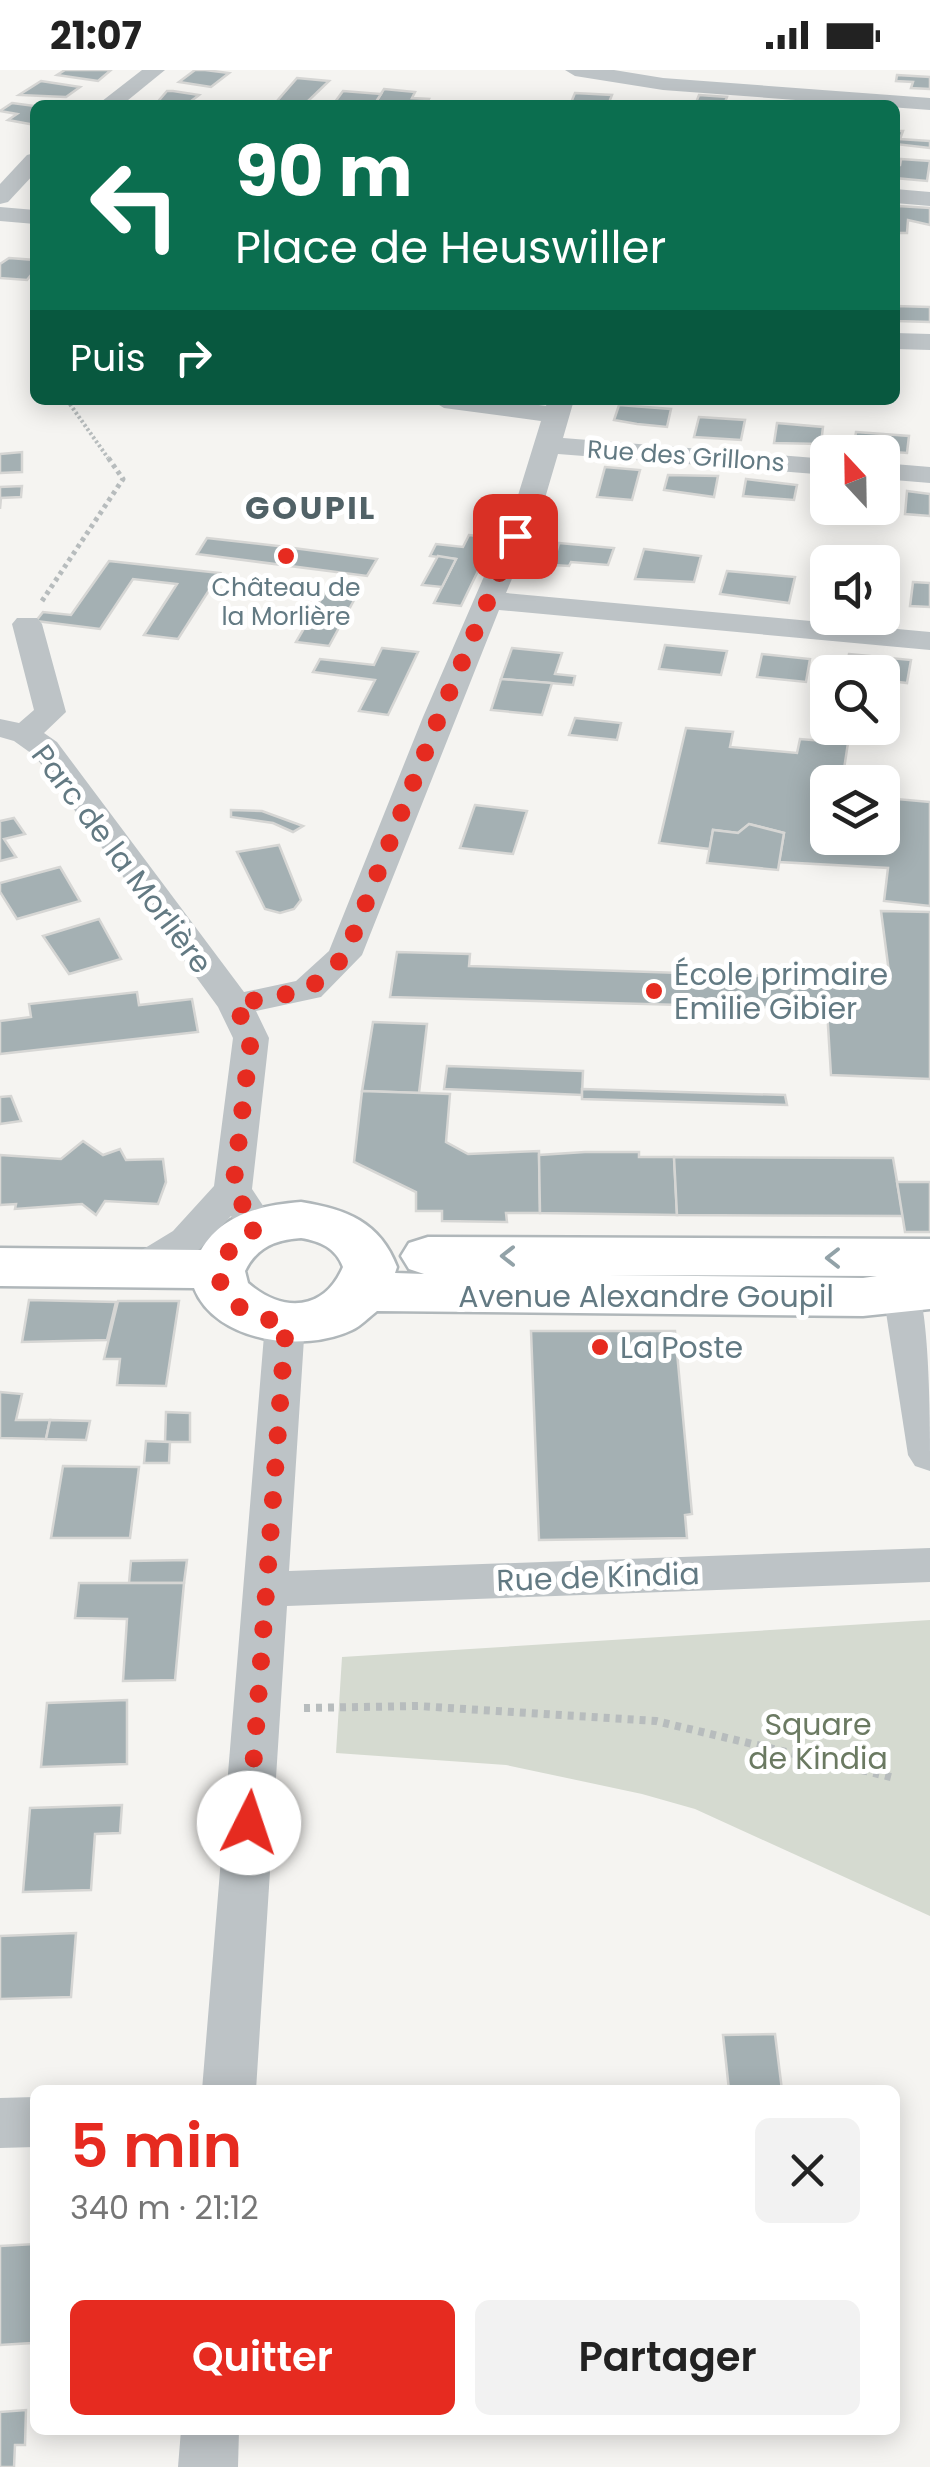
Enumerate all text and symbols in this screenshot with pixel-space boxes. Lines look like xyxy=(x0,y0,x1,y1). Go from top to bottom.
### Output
text: 21:07 xyxy=(50,9,142,62)
text: 90 m xyxy=(235,122,413,221)
icon: left xyxy=(70,140,200,270)
text: Place de Heuswiller xyxy=(235,216,666,279)
icon: right xyxy=(166,330,221,385)
text: Puis xyxy=(70,331,146,384)
street label: Rue des Grillons xyxy=(586,432,786,480)
north arrow xyxy=(810,435,900,525)
map controls xyxy=(810,435,900,855)
district label: GOUPIL xyxy=(245,485,377,530)
pin xyxy=(473,494,558,579)
icon: arrive xyxy=(488,509,543,564)
marker: Château de la Morlière xyxy=(275,545,297,567)
button: sound xyxy=(810,545,900,635)
place label: Château de la Morlière xyxy=(212,570,360,634)
button: search xyxy=(810,655,900,745)
street label: Parc de la Morlière xyxy=(21,735,223,983)
button: layers xyxy=(810,765,900,855)
place label: École primaire Emilie Gibier xyxy=(674,953,888,1030)
marker: École primaire Emilie Gibier xyxy=(643,980,665,1002)
one-way arrow xyxy=(499,1245,514,1267)
one-way arrow xyxy=(824,1247,840,1269)
street label: Avenue Alexandre Goupil xyxy=(458,1275,834,1318)
place label: La Poste xyxy=(620,1326,743,1369)
marker: La Poste xyxy=(589,1336,611,1358)
street label: Rue de Kindia xyxy=(496,1552,700,1602)
park label: Square de Kindia xyxy=(748,1703,888,1780)
position arrow xyxy=(197,1771,301,1875)
text: 5 min xyxy=(70,2104,242,2188)
button: close xyxy=(755,2118,860,2223)
text: 340 m · 21:12 xyxy=(70,2185,259,2230)
button: Quitter xyxy=(70,2300,455,2415)
button: Partager xyxy=(475,2300,860,2415)

